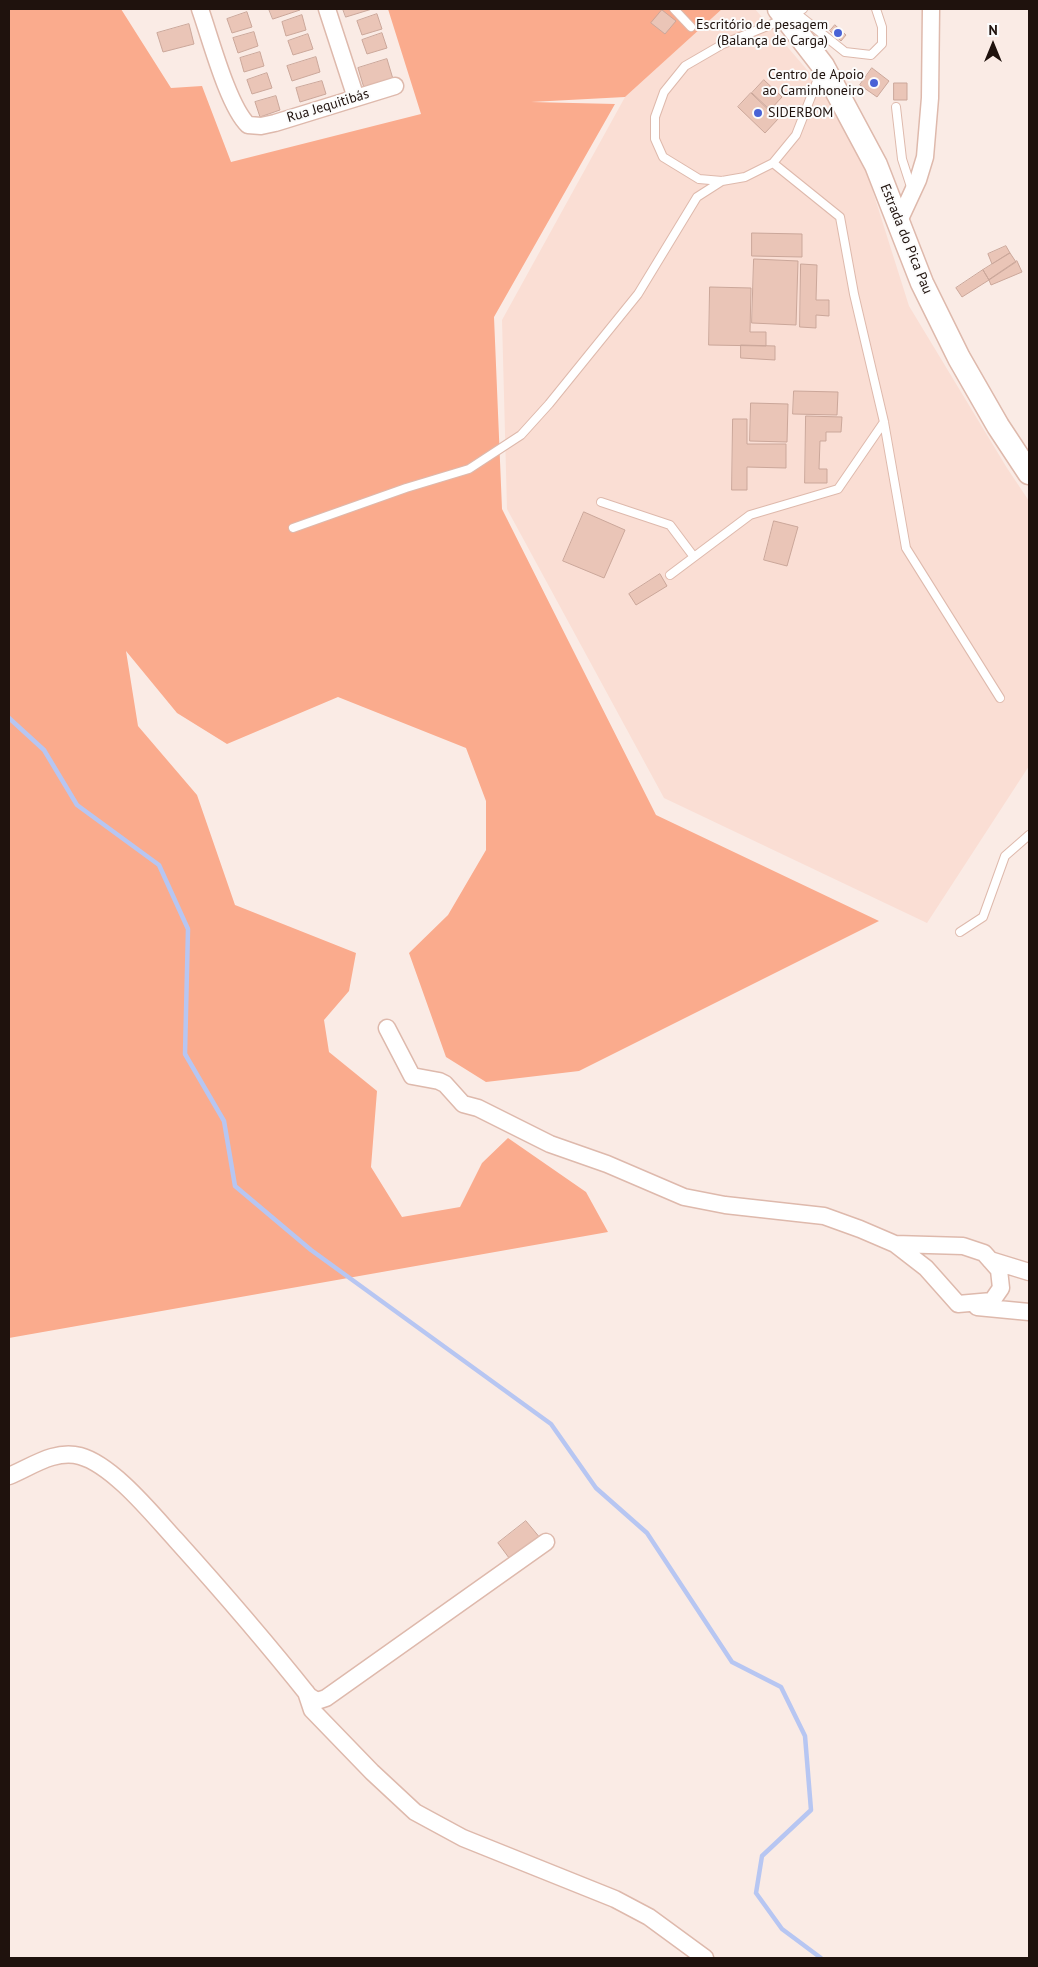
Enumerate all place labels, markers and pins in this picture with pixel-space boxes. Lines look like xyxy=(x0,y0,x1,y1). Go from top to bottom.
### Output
place label: Escritório de pesagem (Balança de Carga) xyxy=(696,17,828,49)
marker: Escritório de pesagem (Balança de Carga) xyxy=(832,27,844,39)
place label: Centro de Apoio ao Caminhoneiro xyxy=(762,67,864,100)
marker: Centro de Apoio ao Caminhoneiro xyxy=(868,77,880,89)
place label: SIDERBOM xyxy=(768,105,833,121)
marker: SIDERBOM xyxy=(752,107,764,119)

